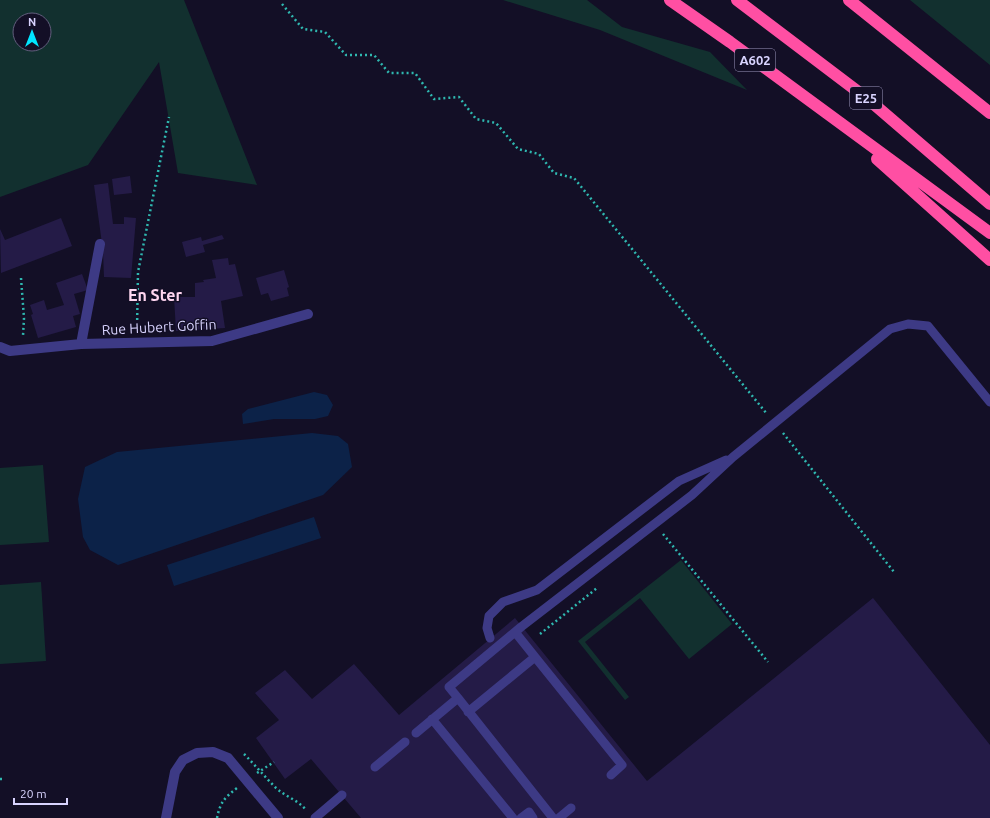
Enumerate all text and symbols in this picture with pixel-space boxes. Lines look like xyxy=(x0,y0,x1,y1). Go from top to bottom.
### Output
north arrow xyxy=(12,12,52,52)
text: N xyxy=(28,16,36,28)
road number: A602 xyxy=(735,49,775,71)
road number: E25 xyxy=(850,87,882,109)
district label: En Ster xyxy=(128,286,183,304)
street label: Rue Hubert Goffin xyxy=(101,316,217,338)
scale bar xyxy=(14,780,67,806)
text: 20 m xyxy=(20,787,47,800)

